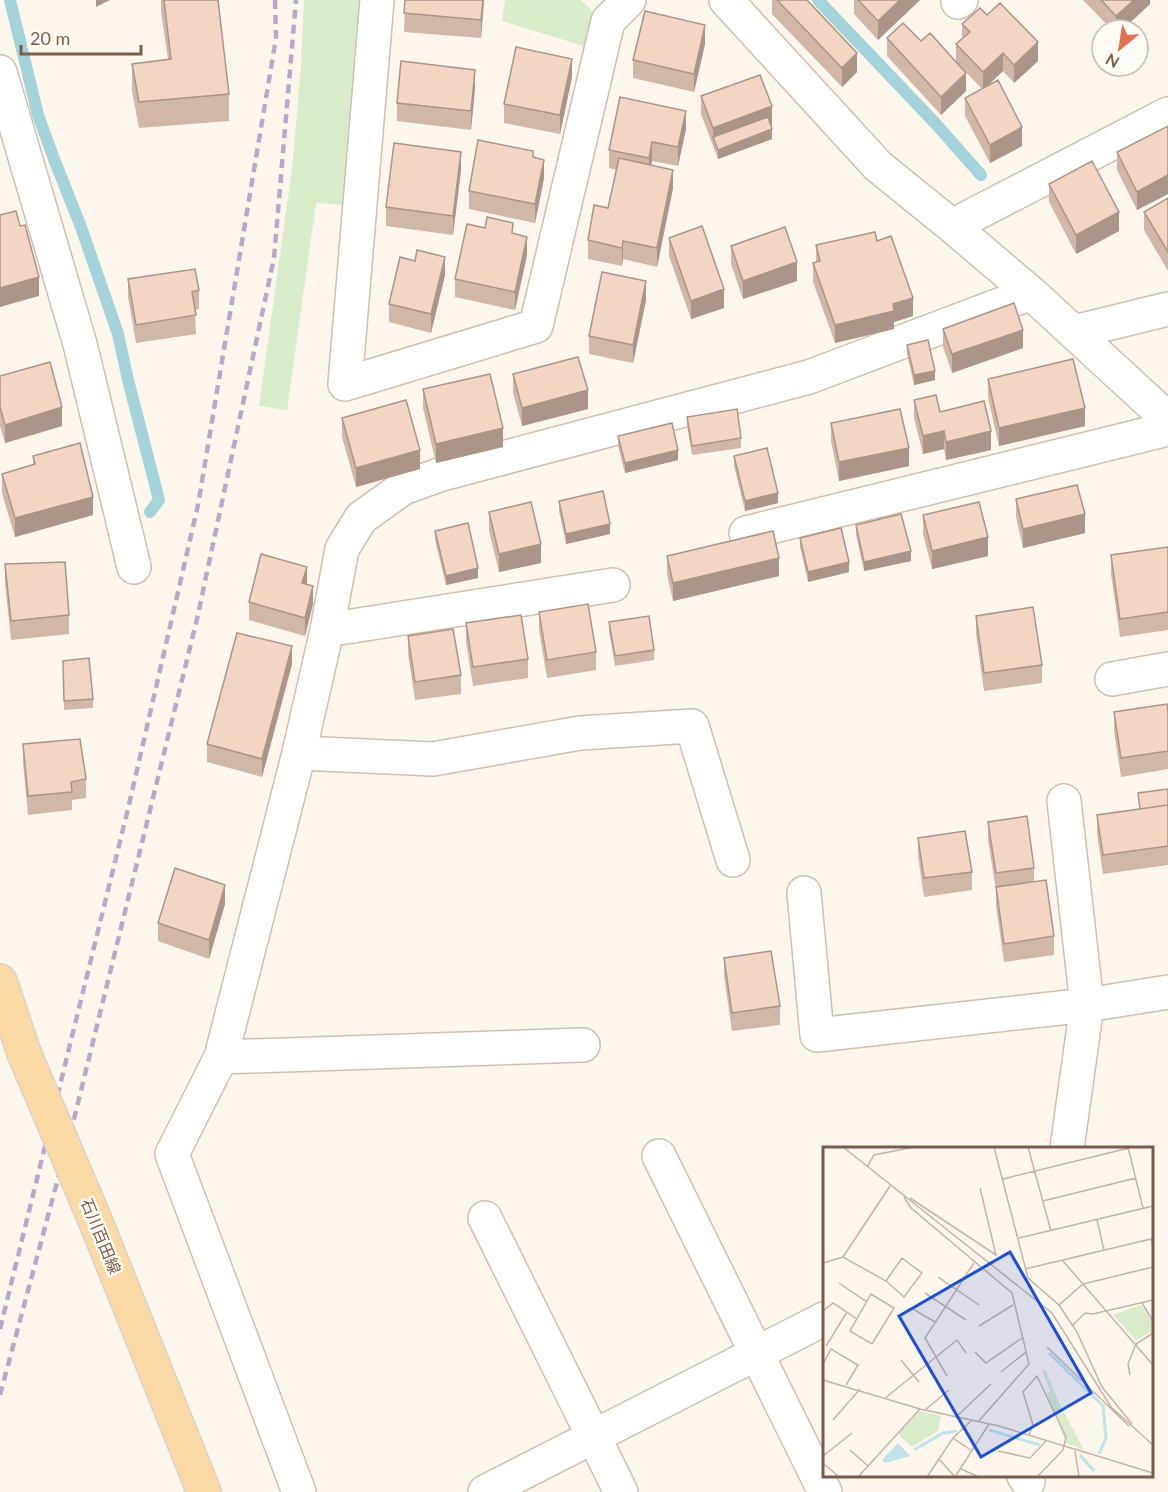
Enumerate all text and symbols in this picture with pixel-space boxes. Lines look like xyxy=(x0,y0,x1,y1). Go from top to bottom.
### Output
scale bar xyxy=(21,18,141,56)
north arrow xyxy=(1090,18,1150,78)
text: 20 m xyxy=(30,27,70,49)
text: N xyxy=(1102,50,1122,73)
inset map xyxy=(823,1147,1153,1477)
street label: 石川百田線 xyxy=(78,1195,125,1276)

